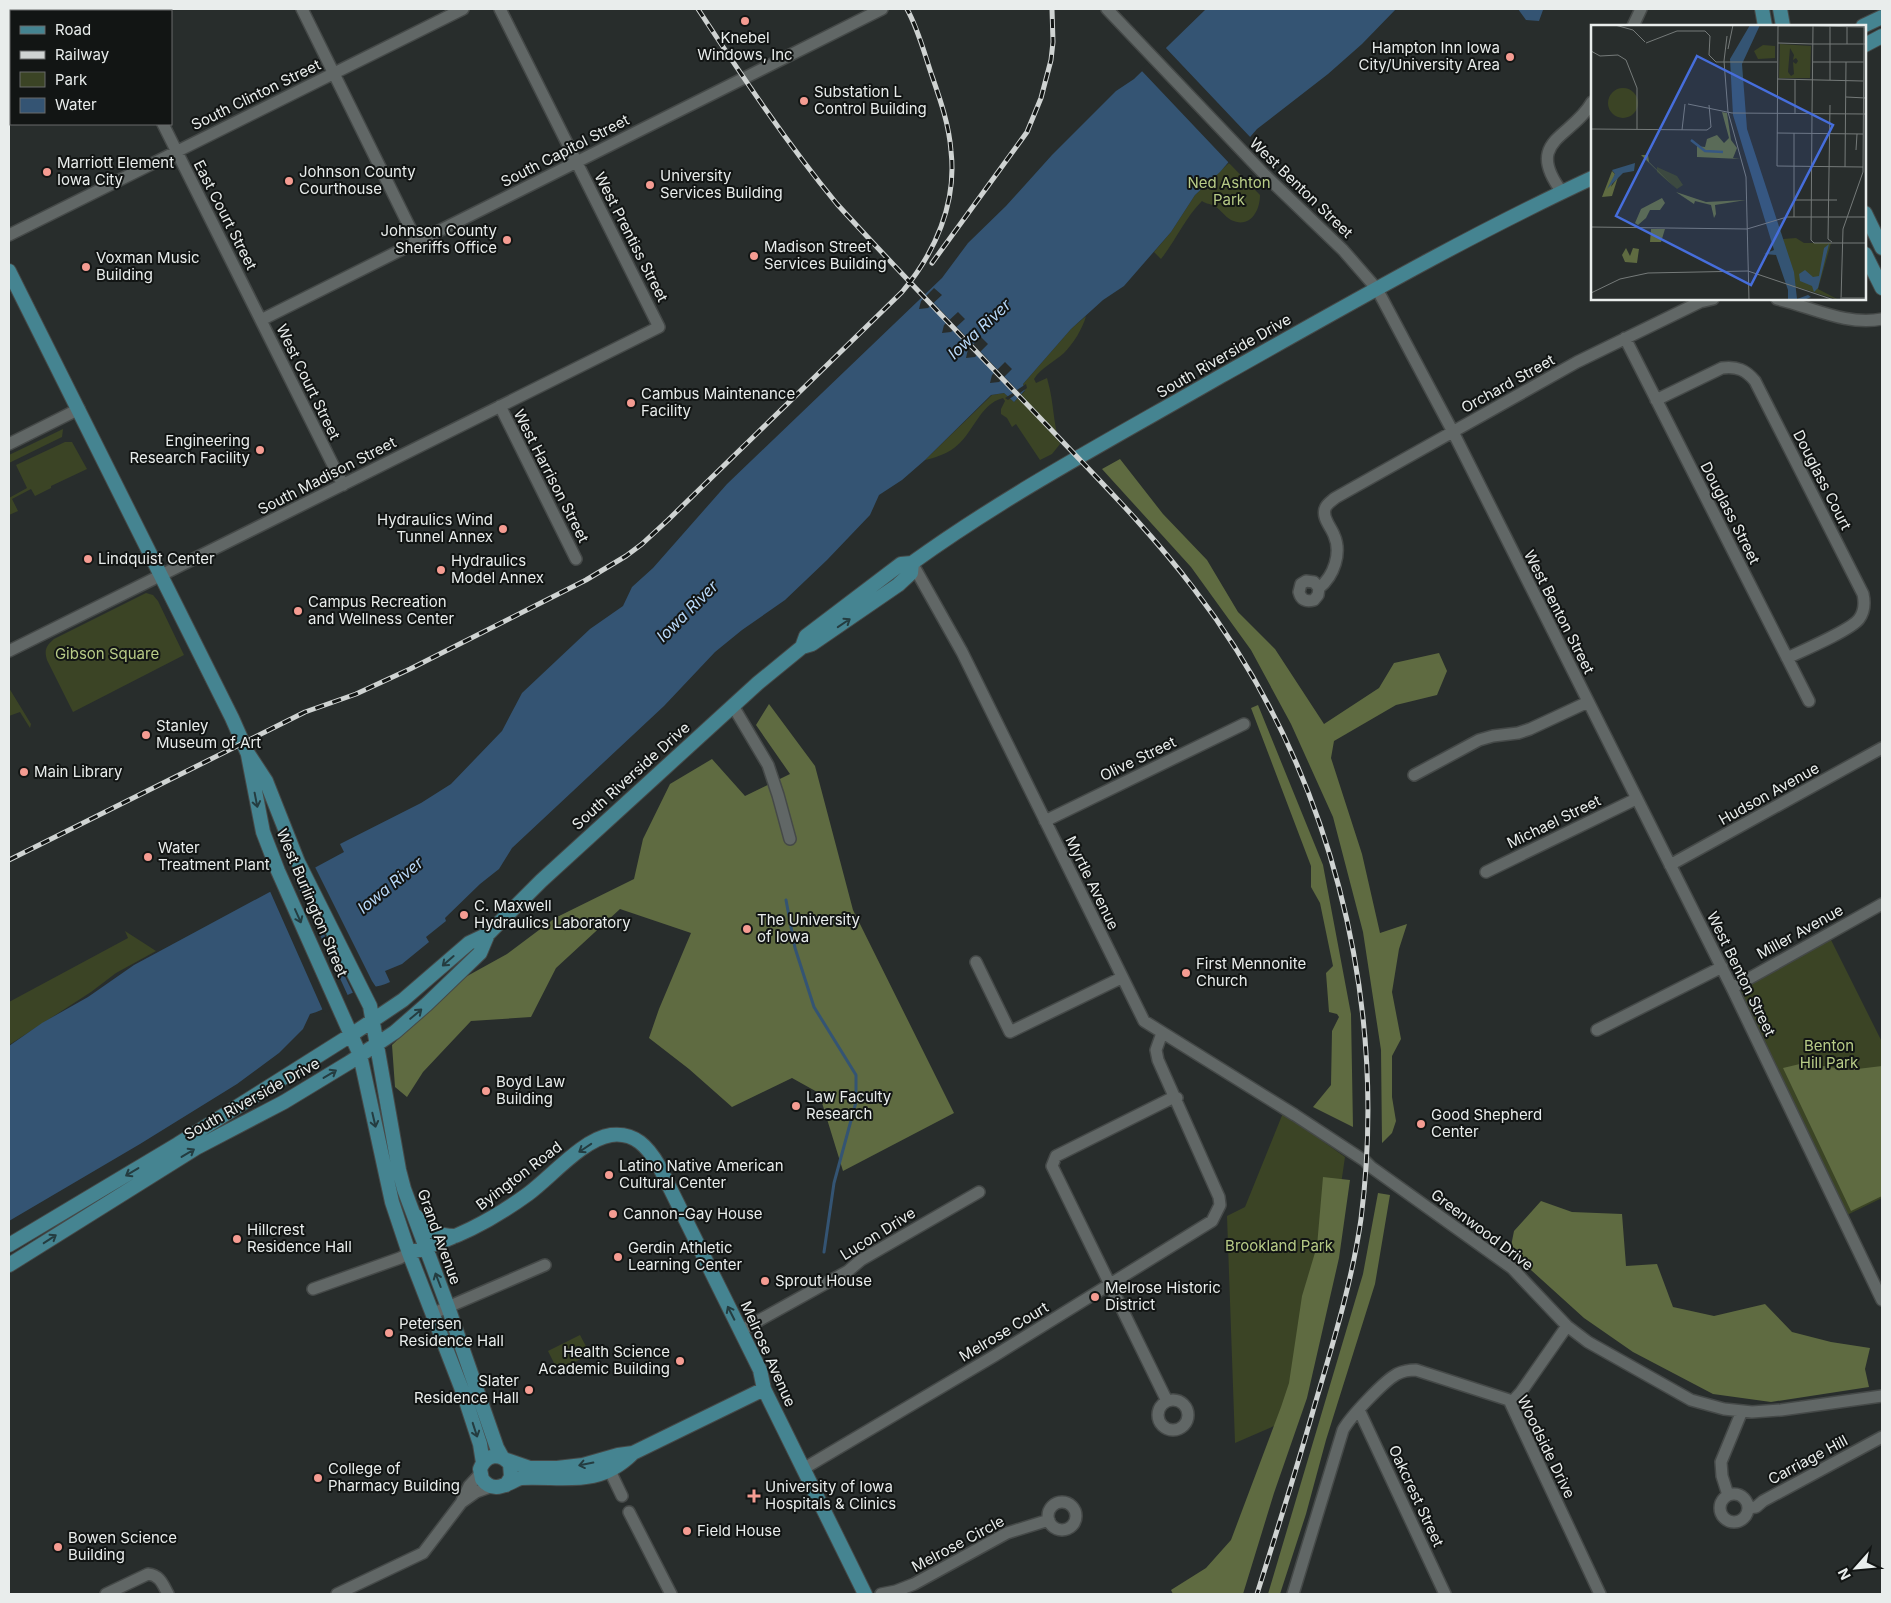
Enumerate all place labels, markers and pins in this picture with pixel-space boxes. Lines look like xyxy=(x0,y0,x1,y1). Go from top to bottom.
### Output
marker: Knebel Windows, Inc xyxy=(739,15,751,27)
place label: Knebel Windows, Inc xyxy=(697,28,793,64)
place label: Hampton Inn Iowa City/University Area xyxy=(1359,38,1500,74)
marker: Hampton Inn Iowa City/University Area xyxy=(1504,51,1516,63)
place label: Substation L Control Building xyxy=(814,82,927,118)
marker: Substation L Control Building xyxy=(798,95,810,107)
place label: Marriott Element Iowa City xyxy=(57,153,174,189)
place label: Johnson County Courthouse xyxy=(299,162,416,198)
marker: Marriott Element Iowa City xyxy=(41,166,53,178)
place label: University Services Building xyxy=(660,166,783,202)
marker: Johnson County Courthouse xyxy=(283,175,295,187)
marker: University Services Building xyxy=(644,179,656,191)
place label: Johnson County Sheriffs Office xyxy=(380,221,498,257)
marker: Johnson County Sheriffs Office xyxy=(501,234,513,246)
place label: Madison Street Services Building xyxy=(764,237,887,273)
place label: Voxman Music Building xyxy=(96,248,200,284)
marker: Madison Street Services Building xyxy=(748,250,760,262)
marker: Voxman Music Building xyxy=(80,261,92,273)
place label: Cambus Maintenance Facility xyxy=(641,384,795,420)
marker: Cambus Maintenance Facility xyxy=(625,397,637,409)
place label: Engineering Research Facility xyxy=(130,431,251,467)
marker: Engineering Research Facility xyxy=(254,444,266,456)
place label: Hydraulics Wind Tunnel Annex xyxy=(377,510,493,546)
marker: Hydraulics Wind Tunnel Annex xyxy=(497,523,509,535)
place label: Lindquist Center xyxy=(98,549,215,568)
place label: Hydraulics Model Annex xyxy=(451,551,544,587)
marker: Lindquist Center xyxy=(82,553,94,565)
marker: Hydraulics Model Annex xyxy=(435,564,447,576)
place label: Campus Recreation and Wellness Center xyxy=(308,592,454,628)
marker: Campus Recreation and Wellness Center xyxy=(292,605,304,617)
place label: Stanley Museum of Art xyxy=(156,716,261,752)
marker: Stanley Museum of Art xyxy=(140,729,152,741)
place label: Main Library xyxy=(34,762,123,781)
marker: Main Library xyxy=(18,766,30,778)
place label: Water Treatment Plant xyxy=(158,838,270,874)
marker: Water Treatment Plant xyxy=(142,851,154,863)
place label: C. Maxwell Hydraulics Laboratory xyxy=(474,896,631,932)
marker: C. Maxwell Hydraulics Laboratory xyxy=(458,909,470,921)
place label: The University of Iowa xyxy=(757,910,860,946)
marker: The University of Iowa xyxy=(741,923,753,935)
place label: First Mennonite Church xyxy=(1196,954,1306,990)
marker: First Mennonite Church xyxy=(1180,967,1192,979)
place label: Boyd Law Building xyxy=(496,1072,565,1108)
marker: Boyd Law Building xyxy=(480,1085,492,1097)
place label: Law Faculty Research xyxy=(806,1087,892,1123)
marker: Law Faculty Research xyxy=(790,1100,802,1112)
place label: Good Shepherd Center xyxy=(1431,1105,1542,1141)
marker: Good Shepherd Center xyxy=(1415,1118,1427,1130)
place label: Latino Native American Cultural Center xyxy=(619,1156,784,1192)
marker: Latino Native American Cultural Center xyxy=(603,1169,615,1181)
place label: Cannon-Gay House xyxy=(623,1204,763,1223)
marker: Cannon-Gay House xyxy=(607,1208,619,1220)
place label: Hillcrest Residence Hall xyxy=(247,1220,352,1256)
marker: Hillcrest Residence Hall xyxy=(231,1233,243,1245)
place label: Gerdin Athletic Learning Center xyxy=(628,1238,743,1274)
marker: Gerdin Athletic Learning Center xyxy=(612,1251,624,1263)
place label: Sprout House xyxy=(775,1271,872,1290)
marker: Sprout House xyxy=(759,1275,771,1287)
place label: Melrose Historic District xyxy=(1105,1278,1221,1314)
marker: Melrose Historic District xyxy=(1089,1291,1101,1303)
place label: Petersen Residence Hall xyxy=(399,1314,504,1350)
marker: Petersen Residence Hall xyxy=(383,1327,395,1339)
place label: Health Science Academic Building xyxy=(538,1342,670,1378)
marker: Health Science Academic Building xyxy=(674,1355,686,1367)
place label: Slater Residence Hall xyxy=(414,1371,519,1407)
marker: Slater Residence Hall xyxy=(523,1384,535,1396)
place label: College of Pharmacy Building xyxy=(328,1459,460,1495)
marker: College of Pharmacy Building xyxy=(312,1472,324,1484)
place label: University of Iowa Hospitals & Clinics xyxy=(765,1477,896,1513)
marker: University of Iowa Hospitals & Clinics xyxy=(747,1489,761,1503)
place label: Field House xyxy=(697,1521,781,1540)
marker: Field House xyxy=(681,1525,693,1537)
place label: Bowen Science Building xyxy=(68,1528,177,1564)
marker: Bowen Science Building xyxy=(52,1541,64,1553)

